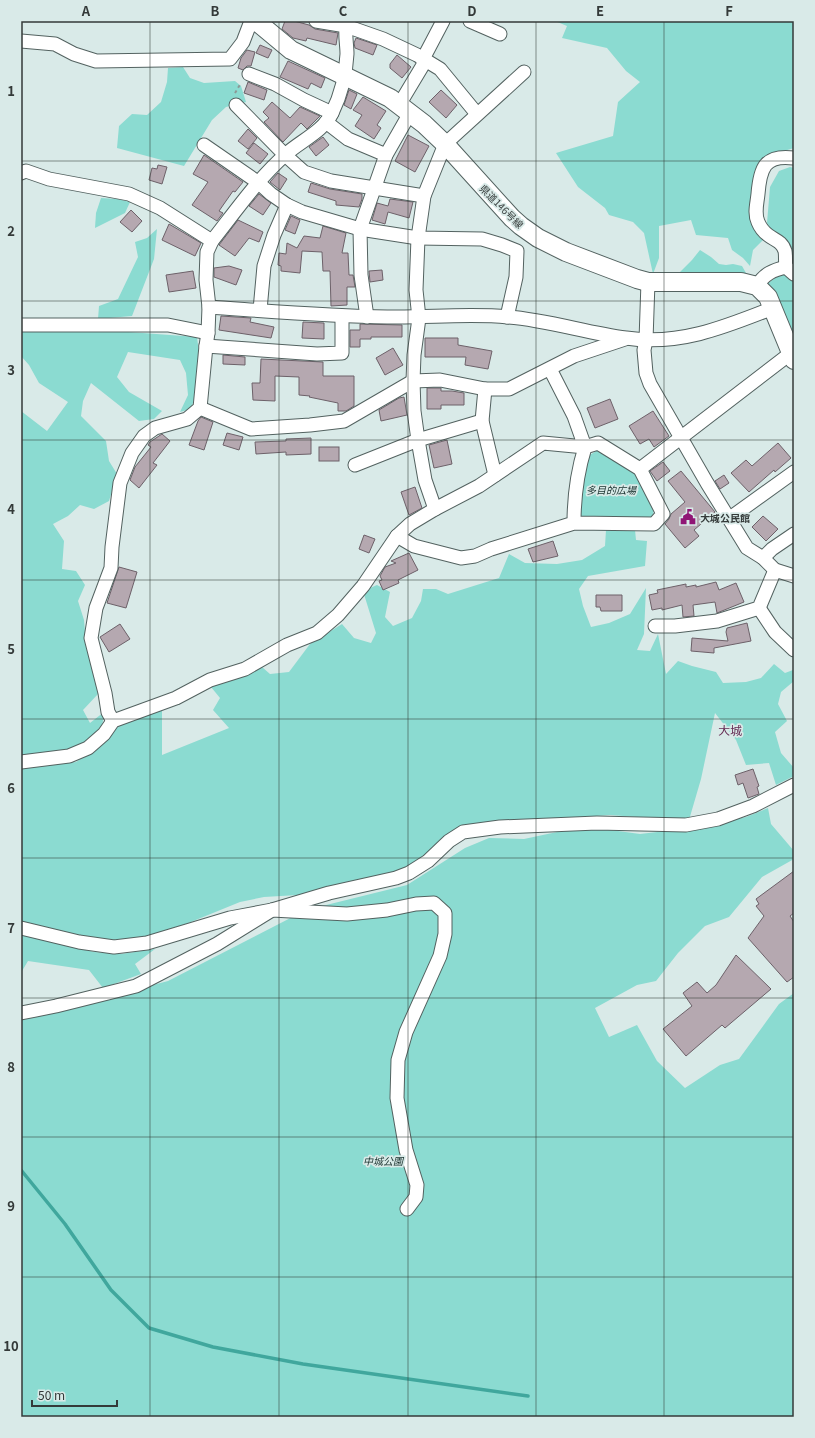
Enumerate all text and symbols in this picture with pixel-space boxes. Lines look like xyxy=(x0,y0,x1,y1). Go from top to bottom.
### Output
text: A xyxy=(81,1,91,20)
text: B xyxy=(211,1,220,20)
text: C xyxy=(339,1,348,20)
text: D xyxy=(467,1,477,20)
text: E xyxy=(596,1,604,20)
text: F xyxy=(725,1,733,20)
text: 1 xyxy=(7,81,15,100)
street label: 県道146号線 xyxy=(477,181,527,231)
text: 2 xyxy=(7,221,15,240)
text: 3 xyxy=(7,360,15,379)
park label: 多目的広場 xyxy=(586,482,637,497)
text: 4 xyxy=(7,499,15,518)
public building icon: 大城公民館 xyxy=(679,508,697,526)
place label: 大城公民館 xyxy=(700,510,750,525)
text: 5 xyxy=(7,639,15,658)
district label: 大城 xyxy=(718,721,742,738)
text: 6 xyxy=(7,778,15,797)
text: 7 xyxy=(7,918,15,937)
text: 8 xyxy=(7,1057,15,1076)
park label: 中城公園 xyxy=(363,1153,405,1168)
text: 9 xyxy=(7,1196,15,1215)
text: 10 xyxy=(3,1336,19,1355)
scale bar xyxy=(32,1382,117,1408)
text: 50 m xyxy=(38,1386,65,1403)

